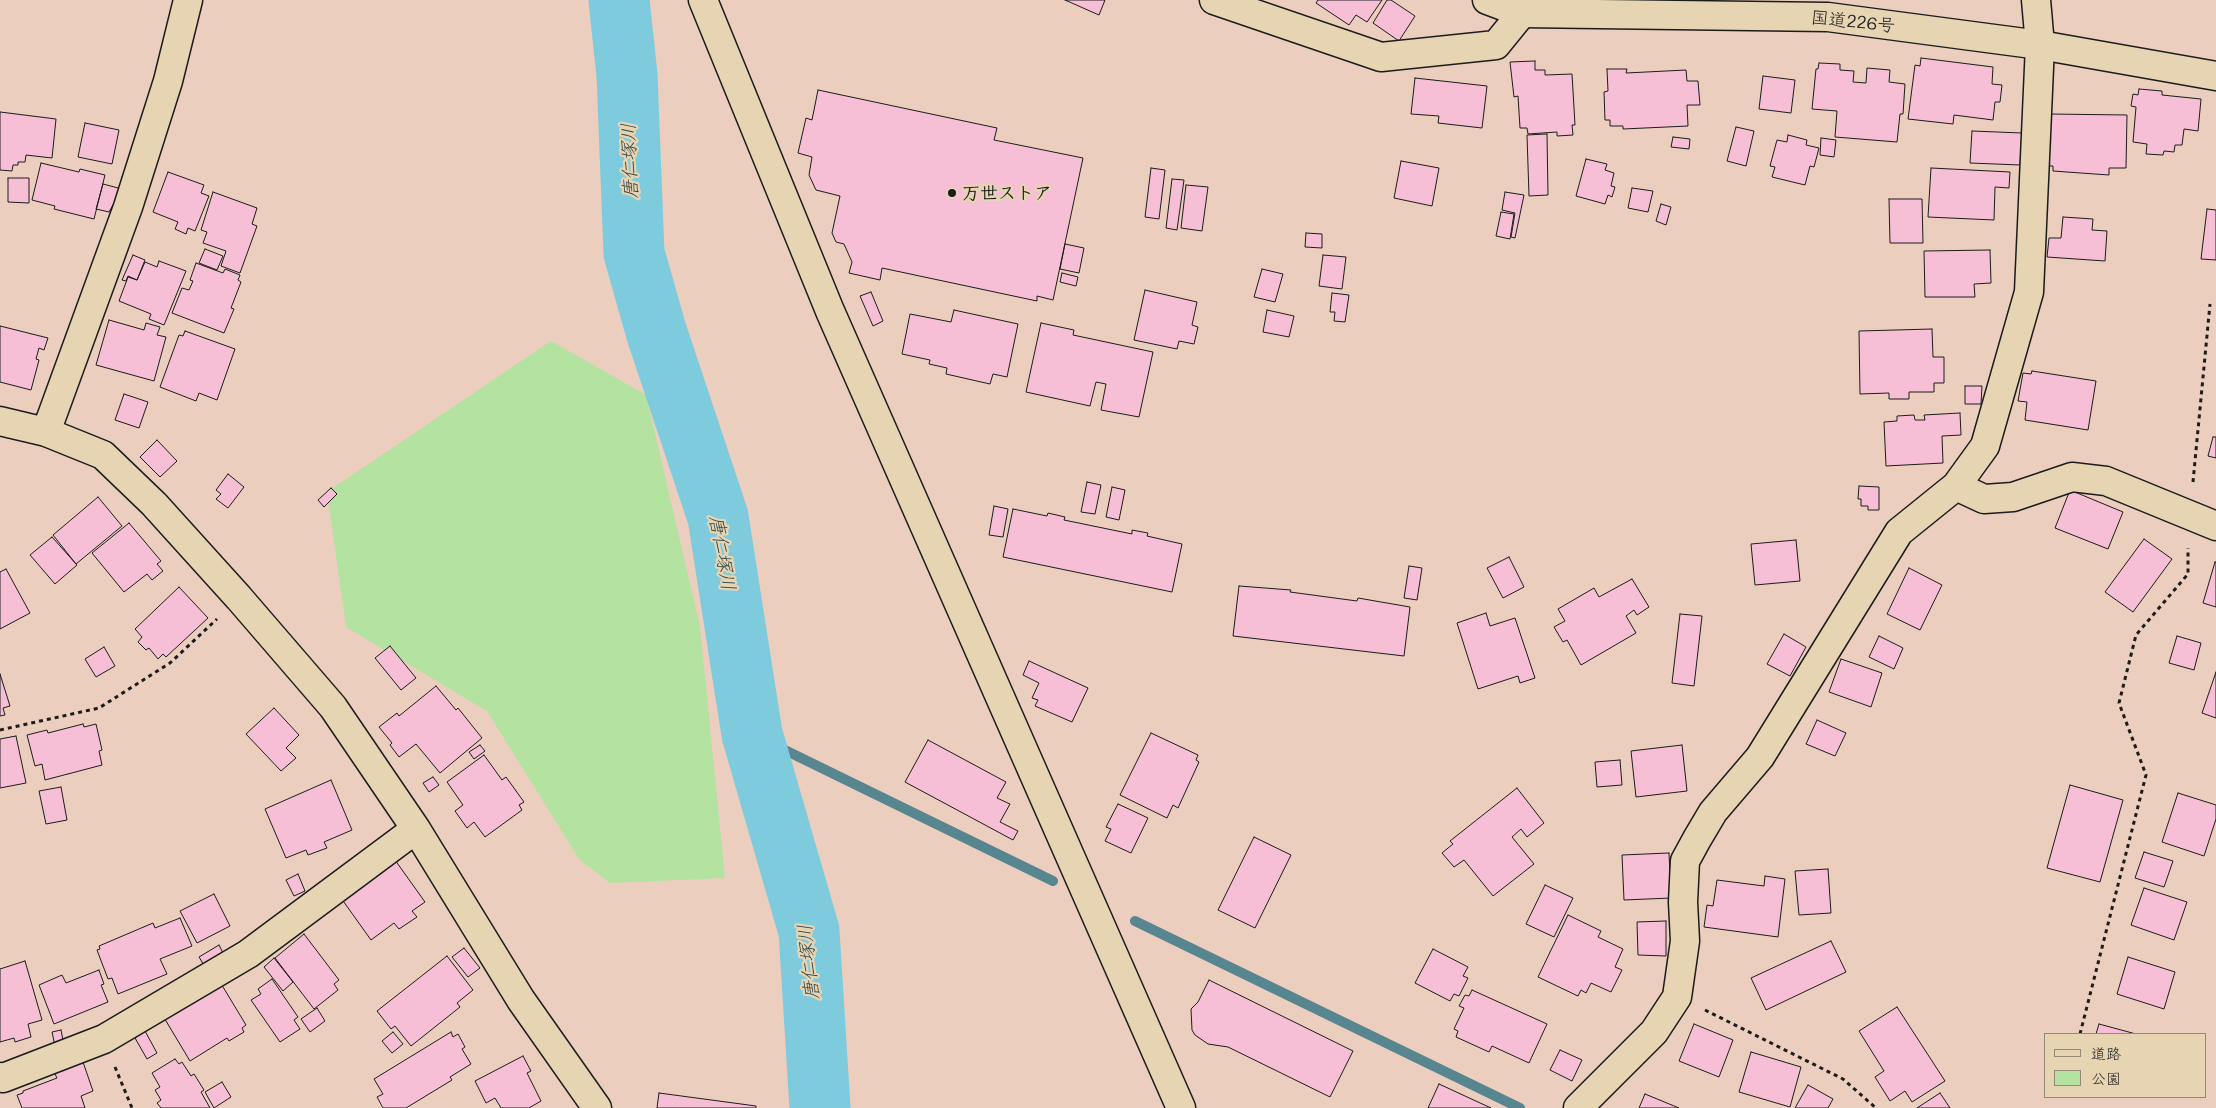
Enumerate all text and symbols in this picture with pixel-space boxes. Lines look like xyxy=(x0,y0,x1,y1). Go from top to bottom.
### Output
street label: 国道226号 xyxy=(1810,7,1896,37)
water label: 唐仁塚川 xyxy=(617,123,643,199)
place label: 万世ストア xyxy=(962,182,1052,204)
marker: 万世ストア xyxy=(946,187,958,199)
water label: 唐仁塚川 xyxy=(704,514,740,592)
water label: 唐仁塚川 xyxy=(794,923,824,1001)
legend xyxy=(2044,1033,2206,1098)
text: 道路 xyxy=(2091,1043,2121,1063)
text: 公園 xyxy=(2091,1068,2121,1088)

